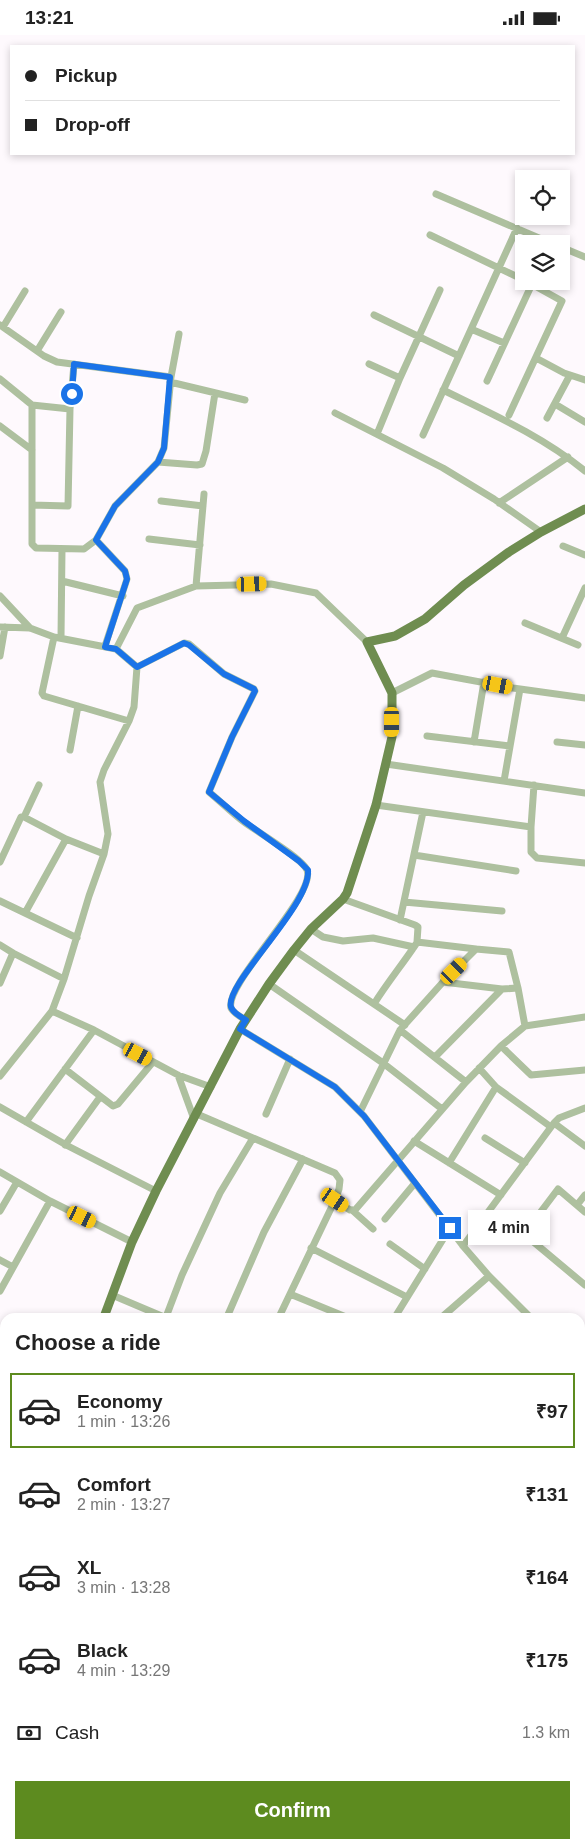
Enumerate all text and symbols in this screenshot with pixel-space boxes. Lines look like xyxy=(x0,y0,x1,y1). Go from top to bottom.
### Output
text: 13:21 xyxy=(25,7,74,28)
text: Pickup xyxy=(55,65,117,86)
text: Drop-off xyxy=(55,114,130,135)
map controls xyxy=(515,170,570,290)
button: locate xyxy=(515,170,570,225)
button: layers xyxy=(515,235,570,290)
route start xyxy=(61,383,83,405)
car xyxy=(236,576,267,592)
car xyxy=(481,675,514,695)
car xyxy=(384,707,399,737)
car xyxy=(438,955,469,987)
car xyxy=(121,1040,154,1068)
car xyxy=(318,1185,351,1215)
car xyxy=(65,1204,98,1230)
callout: 4 min xyxy=(468,1211,550,1245)
route end xyxy=(439,1217,461,1239)
text: 4 min xyxy=(488,1219,530,1236)
text: Choose a ride xyxy=(15,1330,160,1355)
icon: car xyxy=(17,1388,62,1433)
text: Economy xyxy=(77,1391,163,1412)
text: ₹97 xyxy=(536,1401,568,1422)
text: 1 min · 13:26 xyxy=(77,1413,170,1430)
icon: car xyxy=(17,1471,62,1516)
text: Comfort xyxy=(77,1474,151,1495)
text: ₹131 xyxy=(525,1484,568,1505)
text: 2 min · 13:27 xyxy=(77,1496,170,1513)
icon: car xyxy=(17,1554,62,1599)
text: XL xyxy=(77,1557,101,1578)
text: ₹164 xyxy=(525,1567,568,1588)
text: 3 min · 13:28 xyxy=(77,1579,170,1596)
icon: car xyxy=(17,1637,62,1682)
text: Black xyxy=(77,1640,128,1661)
text: ₹175 xyxy=(525,1650,568,1671)
text: 4 min · 13:29 xyxy=(77,1662,170,1679)
icon: cash xyxy=(15,1719,43,1747)
text: Cash xyxy=(55,1722,99,1743)
text: 1.3 km xyxy=(522,1724,570,1741)
button: Confirm xyxy=(15,1781,570,1839)

